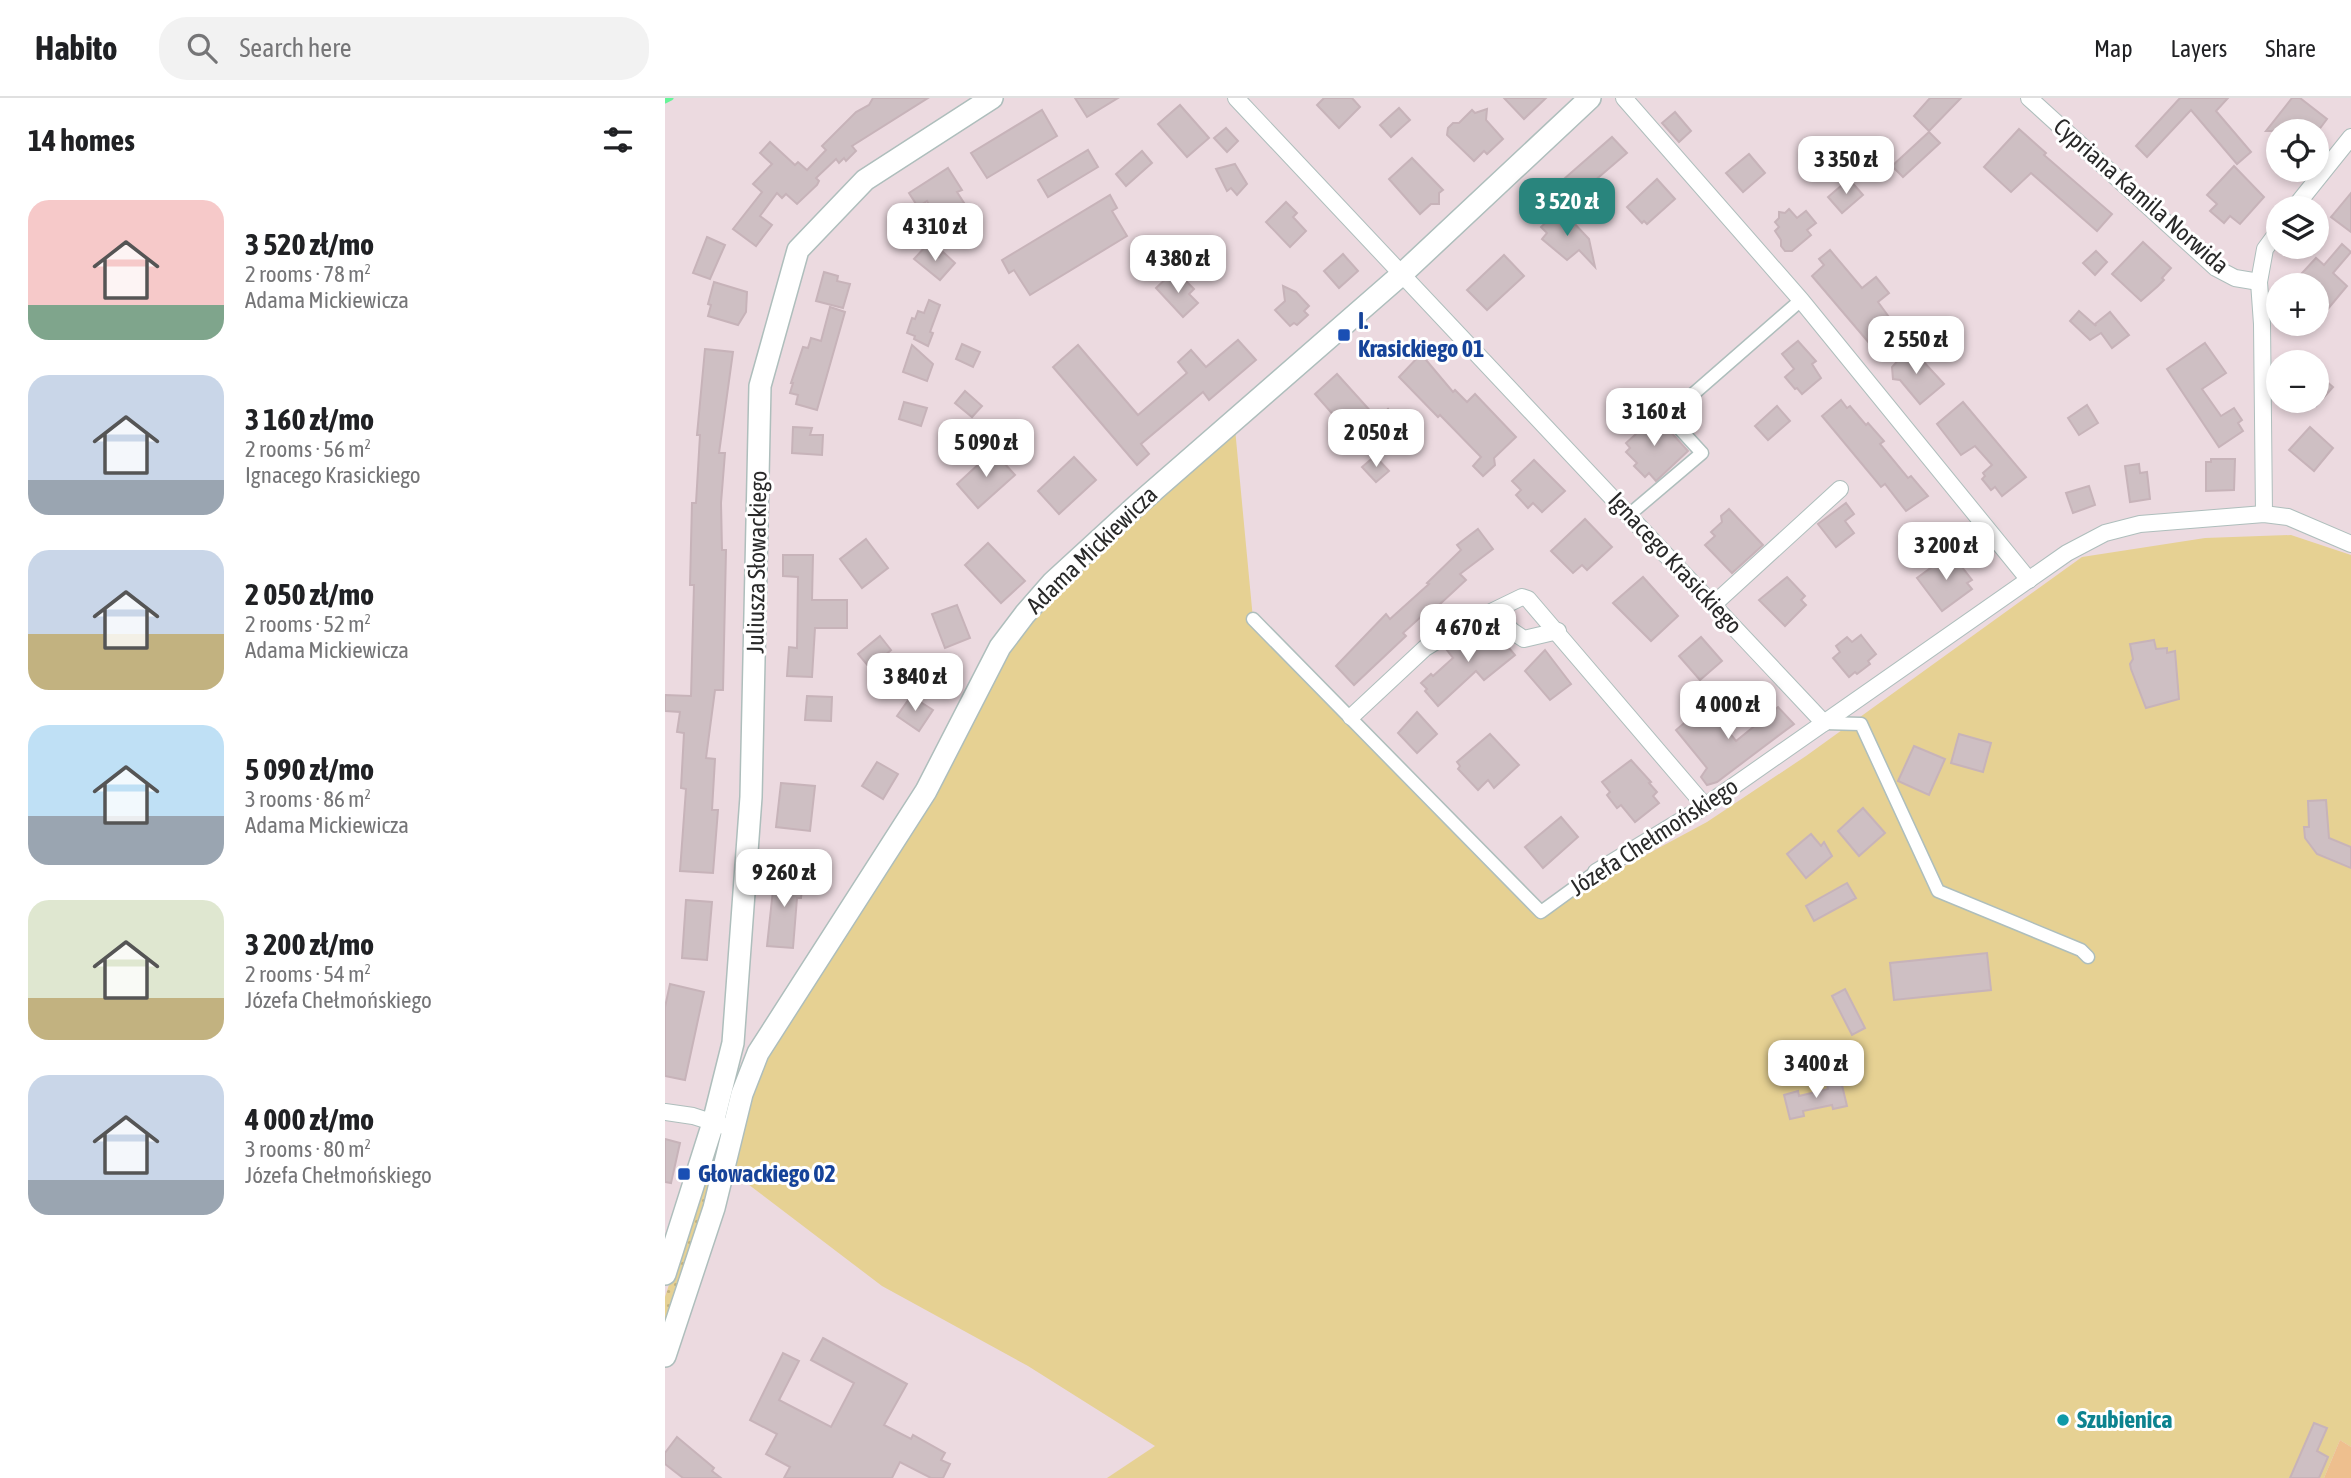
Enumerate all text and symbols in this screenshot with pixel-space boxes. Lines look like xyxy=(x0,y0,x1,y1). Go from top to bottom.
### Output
search box xyxy=(159,17,649,80)
text: Habito xyxy=(35,29,117,67)
icon: search xyxy=(183,29,221,67)
text: Search here xyxy=(239,33,352,63)
text: Map xyxy=(2094,35,2133,62)
text: Layers xyxy=(2171,35,2227,62)
text: Share xyxy=(2265,35,2316,62)
street label: Cypriana Kamila Norwida xyxy=(2048,112,2234,279)
map controls xyxy=(2266,119,2329,413)
button: locate xyxy=(2266,119,2329,182)
icon: filters xyxy=(599,121,637,159)
text: 14 homes xyxy=(28,123,135,157)
pin: 3 350 zł xyxy=(1774,136,1918,196)
text: 3 350 zł xyxy=(1814,146,1878,172)
pin: 3 520 zł xyxy=(1495,178,1639,238)
text: 3 520 zł xyxy=(1535,188,1599,214)
button: layers xyxy=(2266,196,2329,259)
pin: 4 310 zł xyxy=(863,204,1007,263)
text: 4 310 zł xyxy=(903,213,967,239)
text: 3 520 zł/mo xyxy=(245,227,374,261)
icon: home xyxy=(84,228,168,312)
pin: 4 380 zł xyxy=(1106,236,1250,295)
text: 4 380 zł xyxy=(1146,245,1210,271)
text: 2 rooms · 78 m² xyxy=(245,261,371,287)
button: + xyxy=(2266,273,2329,336)
text: Adama Mickiewicza xyxy=(245,287,409,313)
place label: I. Krasickiego 01 xyxy=(1358,307,1484,362)
pin: 2 550 zł xyxy=(1844,316,1988,376)
text: 2 550 zł xyxy=(1884,326,1948,352)
marker: I. Krasickiego 01 xyxy=(1336,327,1352,343)
button: − xyxy=(2266,350,2329,413)
pin: 3 160 zł xyxy=(1582,388,1726,448)
text: 3 160 zł xyxy=(1622,398,1686,424)
text: 3 160 zł/mo xyxy=(245,402,374,436)
icon: home xyxy=(84,403,168,487)
pin: 2 050 zł xyxy=(1304,410,1448,469)
text: 2 050 zł xyxy=(1344,419,1408,445)
pin: 5 090 zł xyxy=(914,420,1058,479)
text: 5 090 zł xyxy=(954,429,1018,455)
text: 2 rooms · 56 m² xyxy=(245,436,371,462)
text: Ignacego Krasickiego xyxy=(245,462,421,488)
street label: Juliusza Słowackiego xyxy=(741,470,772,654)
street label: Adama Mickiewicza xyxy=(1021,481,1163,619)
street label: Ignacego Krasickiego xyxy=(1603,486,1748,639)
pin: 3 200 zł xyxy=(1874,522,2018,582)
text: 3 200 zł xyxy=(1914,532,1978,558)
text: 2 050 zł/mo xyxy=(245,577,374,611)
icon: home xyxy=(84,578,168,662)
pin: 4 670 zł xyxy=(1396,604,1540,664)
text: 2 rooms · 52 m² xyxy=(245,611,371,637)
text: 4 670 zł xyxy=(1436,614,1500,640)
text: Adama Mickiewicza xyxy=(245,637,409,663)
pin: 3 840 zł xyxy=(843,654,987,713)
text: 3 840 zł xyxy=(883,663,947,689)
pin: 4 000 zł xyxy=(1656,682,1800,741)
text: 4 000 zł xyxy=(1696,691,1760,717)
text: 5 090 zł/mo xyxy=(245,752,374,786)
icon: home xyxy=(84,753,168,837)
street label: Józefa Chełmońskiego xyxy=(1565,772,1743,901)
text: 3 rooms · 86 m² xyxy=(245,786,371,812)
text: Adama Mickiewicza xyxy=(245,812,409,838)
pin: 9 260 zł xyxy=(712,850,856,909)
text: 9 260 zł xyxy=(752,859,816,885)
text: 3 200 zł/mo xyxy=(245,927,374,961)
icon: home xyxy=(84,928,168,1012)
text: 2 rooms · 54 m² xyxy=(245,961,371,987)
text: Józefa Chełmońskiego xyxy=(245,987,432,1013)
pin: 3 400 zł xyxy=(1744,1040,1888,1100)
text: 3 400 zł xyxy=(1784,1050,1848,1076)
text: 4 000 zł/mo xyxy=(245,1102,374,1136)
icon: home xyxy=(84,1103,168,1187)
text: 3 rooms · 80 m² xyxy=(245,1136,371,1162)
place label: Głowackiego 02 xyxy=(698,1160,836,1187)
text: Józefa Chełmońskiego xyxy=(245,1162,432,1188)
marker: Głowackiego 02 xyxy=(676,1166,692,1182)
place label: Szubienica xyxy=(2077,1406,2172,1433)
marker: Szubienica xyxy=(2055,1412,2071,1428)

